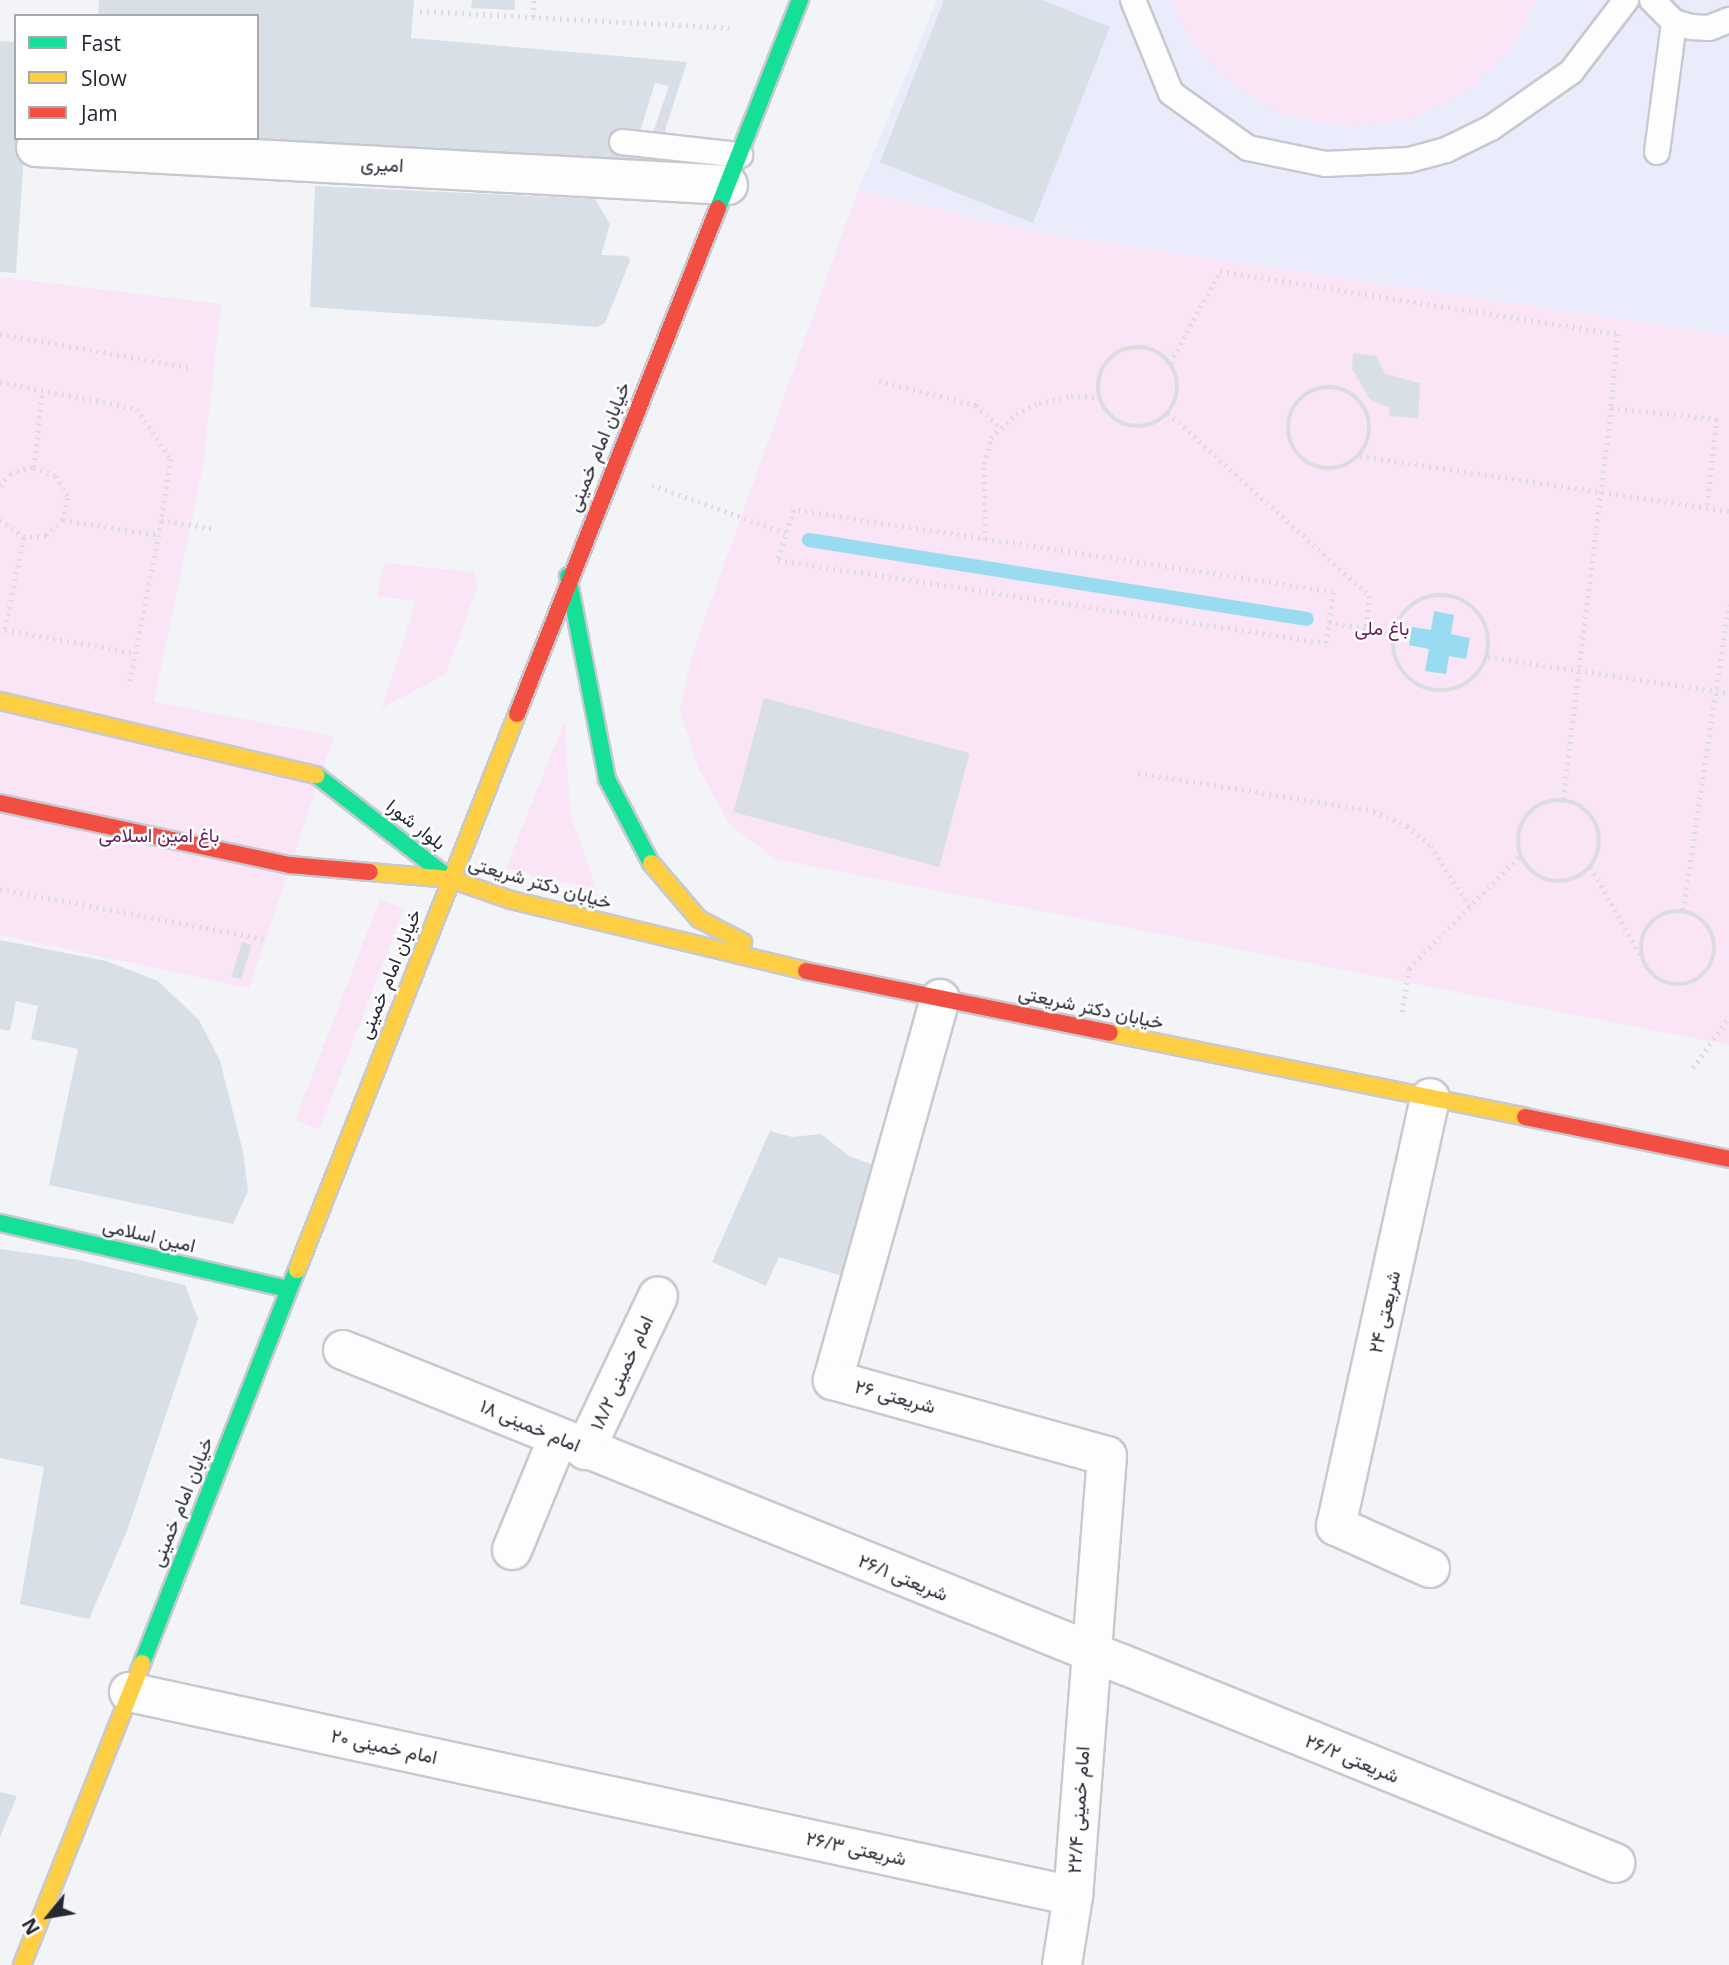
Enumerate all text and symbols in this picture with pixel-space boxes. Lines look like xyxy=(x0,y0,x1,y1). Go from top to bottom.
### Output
legend xyxy=(14,14,259,140)
text: Fast xyxy=(81,29,121,57)
text: Slow xyxy=(81,64,127,92)
text: Jam xyxy=(81,99,118,127)
street label: امیری xyxy=(360,152,404,178)
street label: خیابان امام خمینی xyxy=(563,379,635,515)
park label: باغ ملی xyxy=(1355,618,1409,640)
street label: بلوار شورا xyxy=(382,795,450,855)
park label: باغ امین اسلامی xyxy=(99,825,219,847)
street label: خیابان دکتر شریعتی xyxy=(466,852,614,914)
street label: خیابان امام خمینی xyxy=(354,906,426,1042)
street label: خیابان دکتر شریعتی xyxy=(1016,982,1166,1034)
street label: امین اسلامی xyxy=(100,1214,198,1258)
street label: شریعتی ۲۴ xyxy=(1364,1269,1406,1355)
street label: امام خمینی ۱۸/۲ xyxy=(586,1312,658,1434)
street label: شریعتی ۲۶ xyxy=(852,1375,938,1419)
street label: امام خمینی ۱۸ xyxy=(476,1395,584,1457)
street label: خیابان امام خمینی xyxy=(146,1434,218,1570)
street label: شریعتی ۲۶/۱ xyxy=(855,1550,951,1606)
street label: امام خمینی ۲۰ xyxy=(329,1725,439,1769)
street label: شریعتی ۲۶/۲ xyxy=(1302,1730,1402,1788)
street label: امام خمینی ۲۲/۴ xyxy=(1063,1746,1095,1874)
street label: شریعتی ۲۶/۳ xyxy=(804,1827,908,1871)
north arrow xyxy=(14,1881,84,1951)
text: N xyxy=(16,1913,46,1940)

